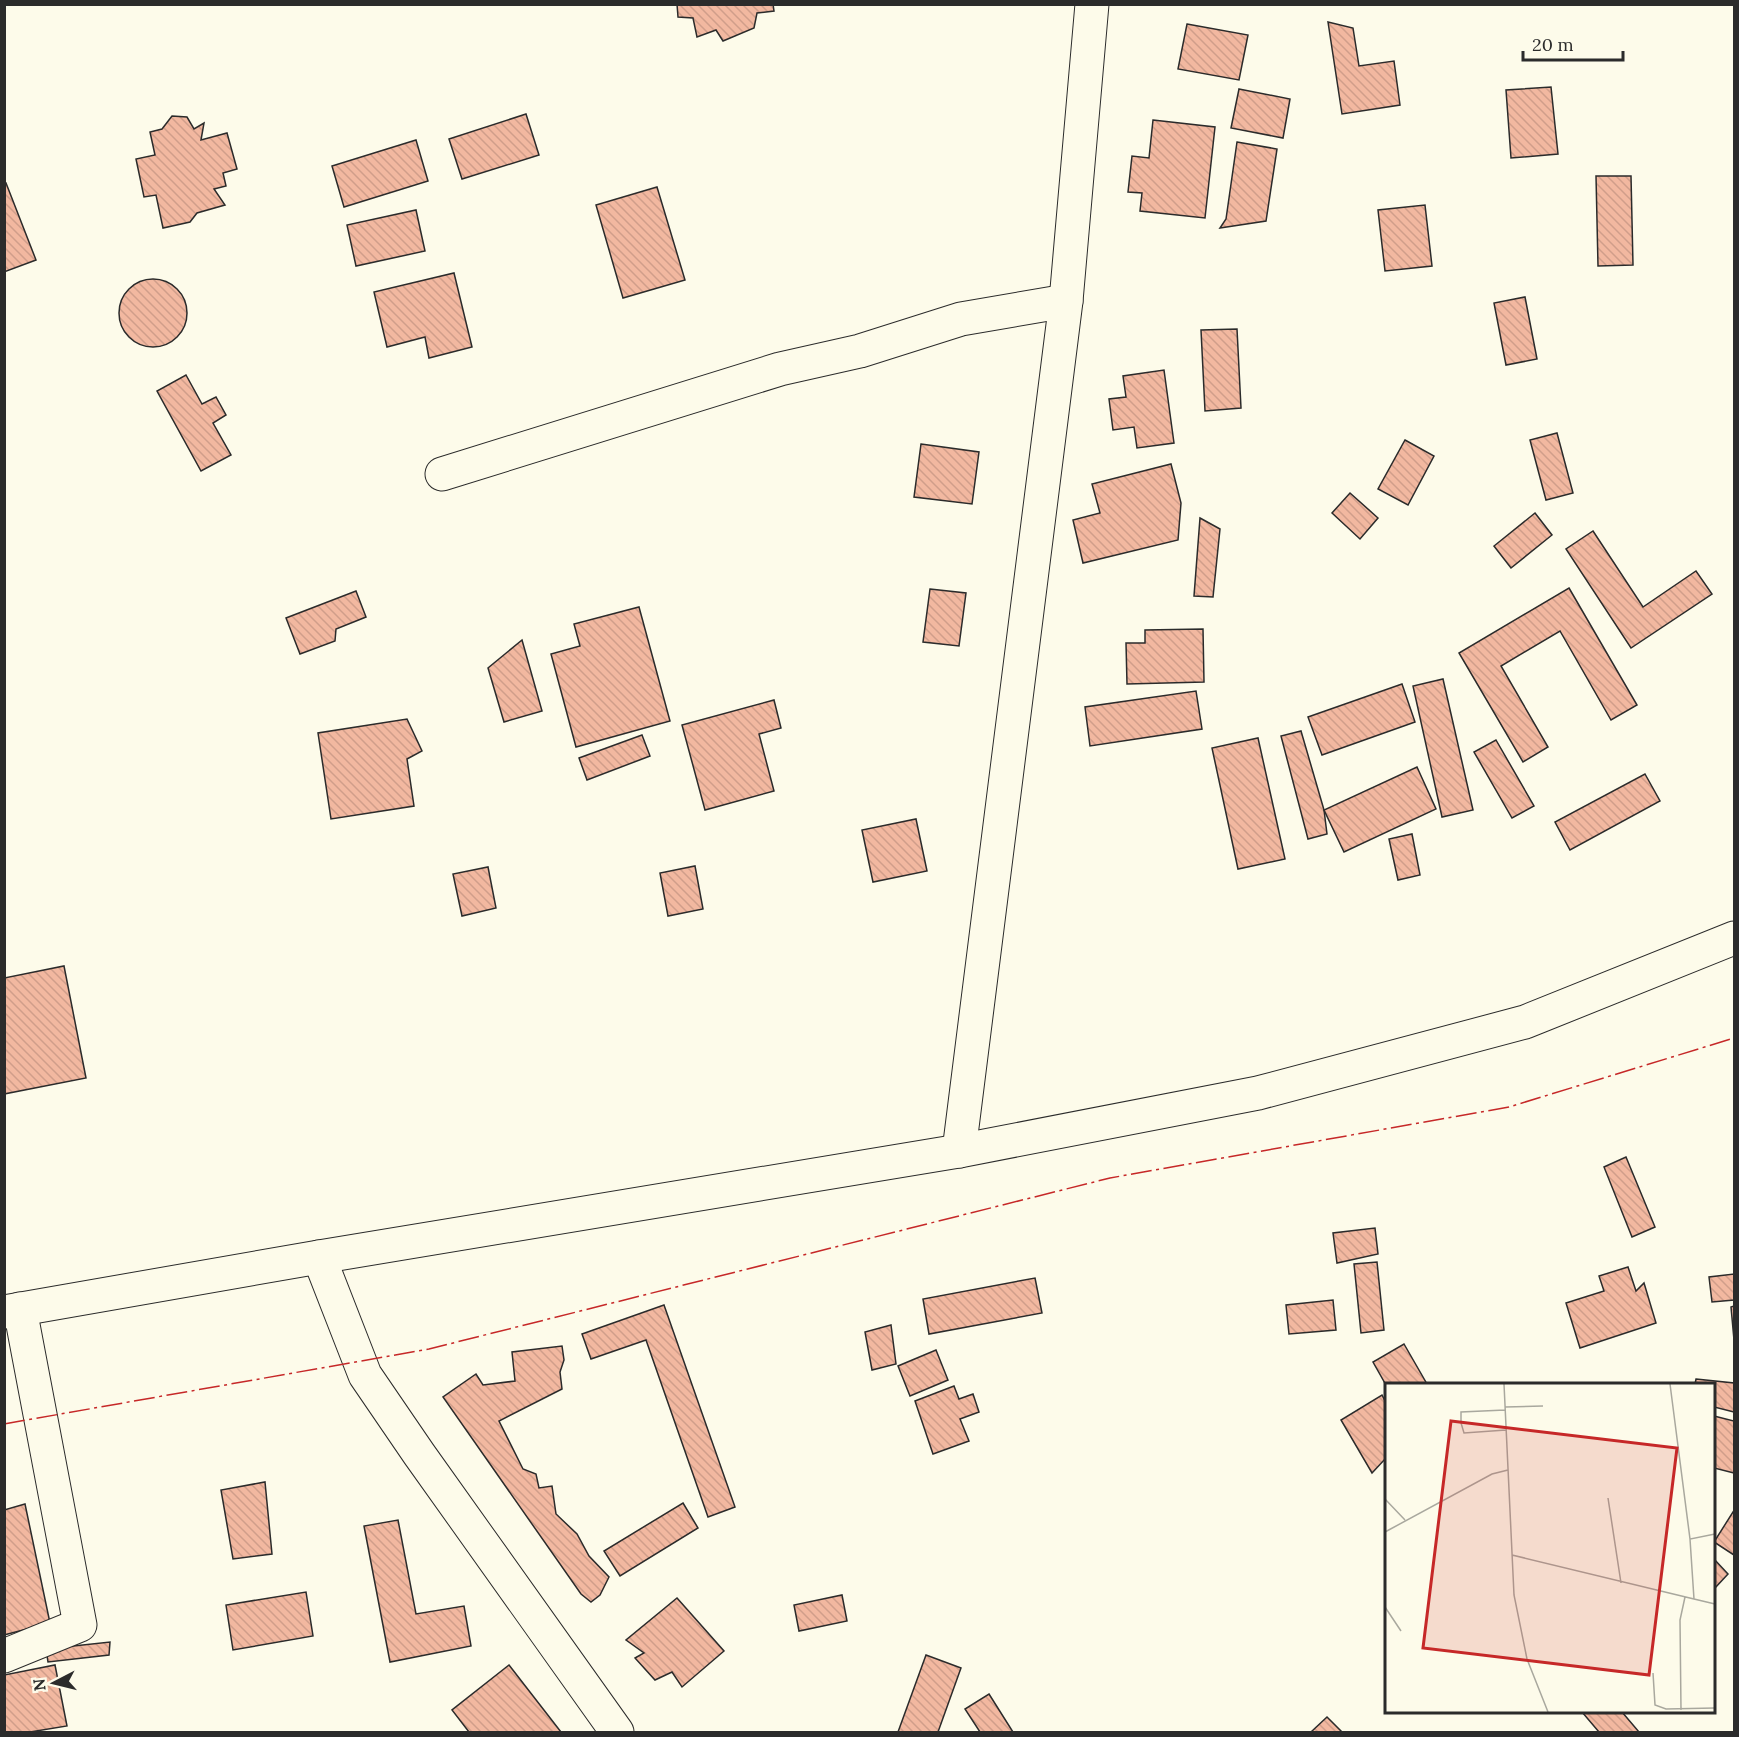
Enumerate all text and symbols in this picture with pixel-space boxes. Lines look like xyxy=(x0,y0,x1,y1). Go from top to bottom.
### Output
scale bar xyxy=(1523,24,1624,62)
text: 20 m xyxy=(1532,33,1574,56)
inset map xyxy=(1385,1383,1715,1713)
north arrow xyxy=(24,1653,84,1713)
text: N xyxy=(28,1677,50,1692)

